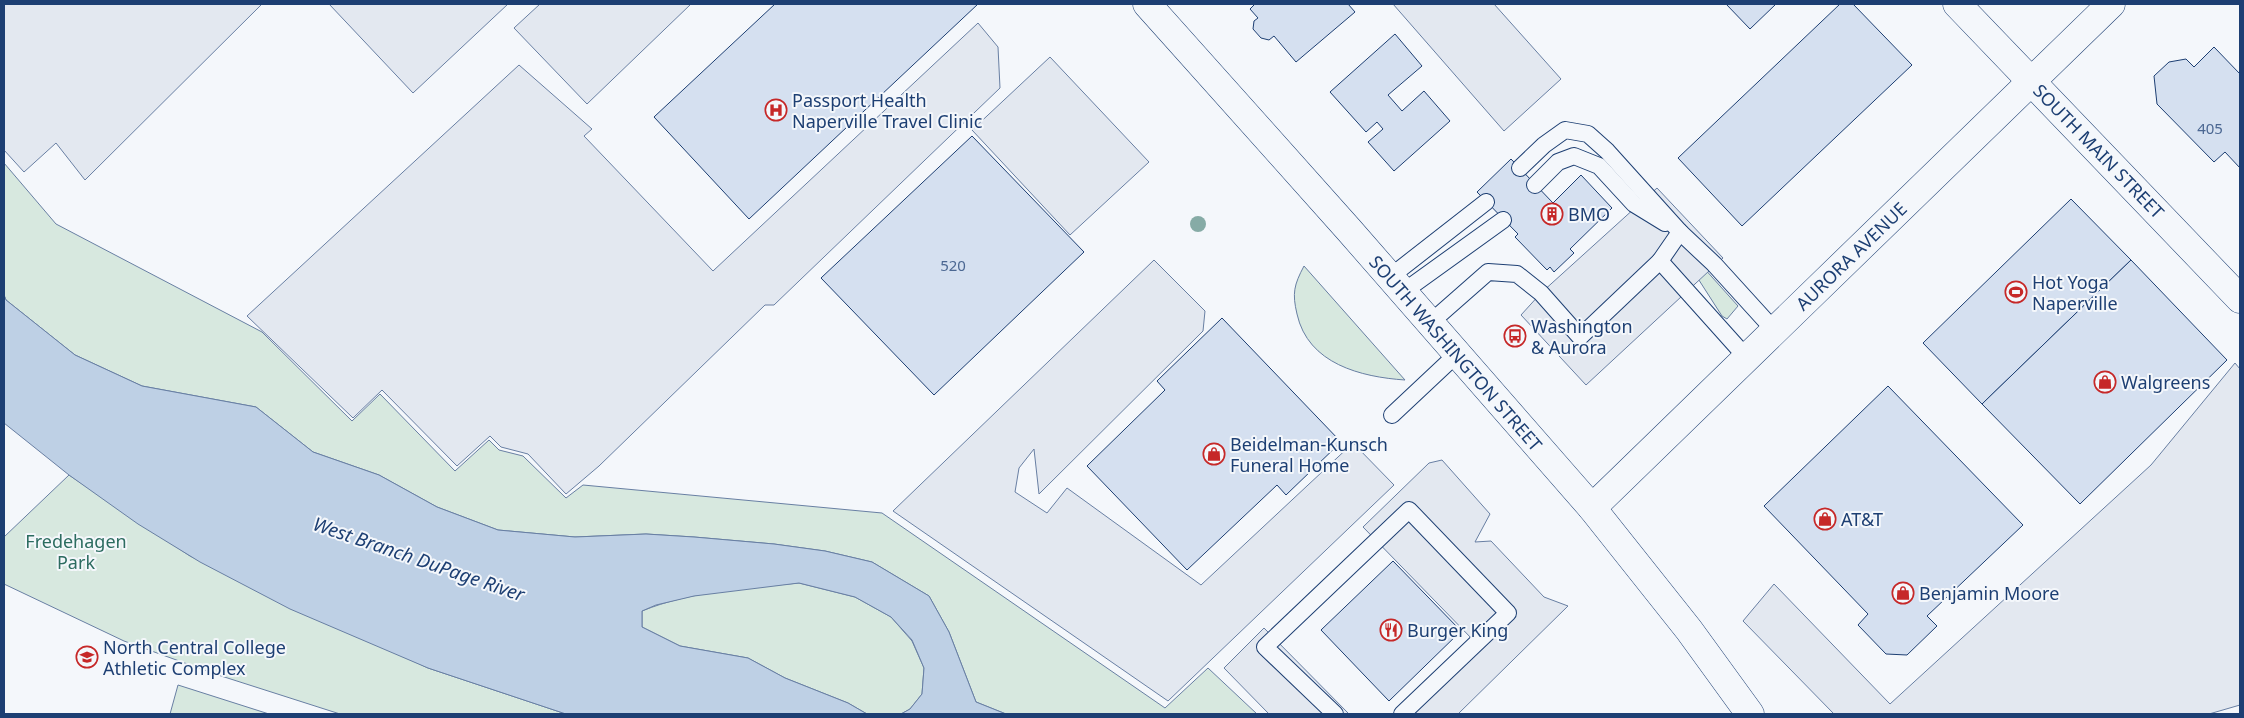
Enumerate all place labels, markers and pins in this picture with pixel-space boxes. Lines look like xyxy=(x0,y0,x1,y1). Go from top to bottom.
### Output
place label: Passport Health Naperville Travel Clinic xyxy=(792,88,983,133)
hospital icon: Passport Health Naperville Travel Clinic xyxy=(764,98,788,122)
building icon: BMO xyxy=(1540,202,1564,226)
place label: BMO xyxy=(1568,202,1610,226)
place label: Hot Yoga Naperville xyxy=(2032,270,2118,315)
sports icon: Hot Yoga Naperville xyxy=(2004,280,2028,304)
place label: Washington & Aurora xyxy=(1531,314,1633,359)
bus stop icon: Washington & Aurora xyxy=(1503,324,1527,348)
shop icon: Walgreens xyxy=(2093,370,2117,394)
place label: Walgreens xyxy=(2121,370,2210,394)
place label: Beidelman-Kunsch Funeral Home xyxy=(1230,432,1388,477)
shop icon: Beidelman-Kunsch Funeral Home xyxy=(1202,442,1226,466)
shop icon: AT&T xyxy=(1813,507,1837,531)
place label: AT&T xyxy=(1841,507,1883,531)
shop icon: Benjamin Moore xyxy=(1891,581,1915,605)
place label: Benjamin Moore xyxy=(1919,581,2059,605)
restaurant icon: Burger King xyxy=(1379,618,1403,642)
place label: Burger King xyxy=(1407,618,1508,642)
place label: North Central College Athletic Complex xyxy=(103,635,286,680)
school or university icon: North Central College Athletic Complex xyxy=(75,645,99,669)

